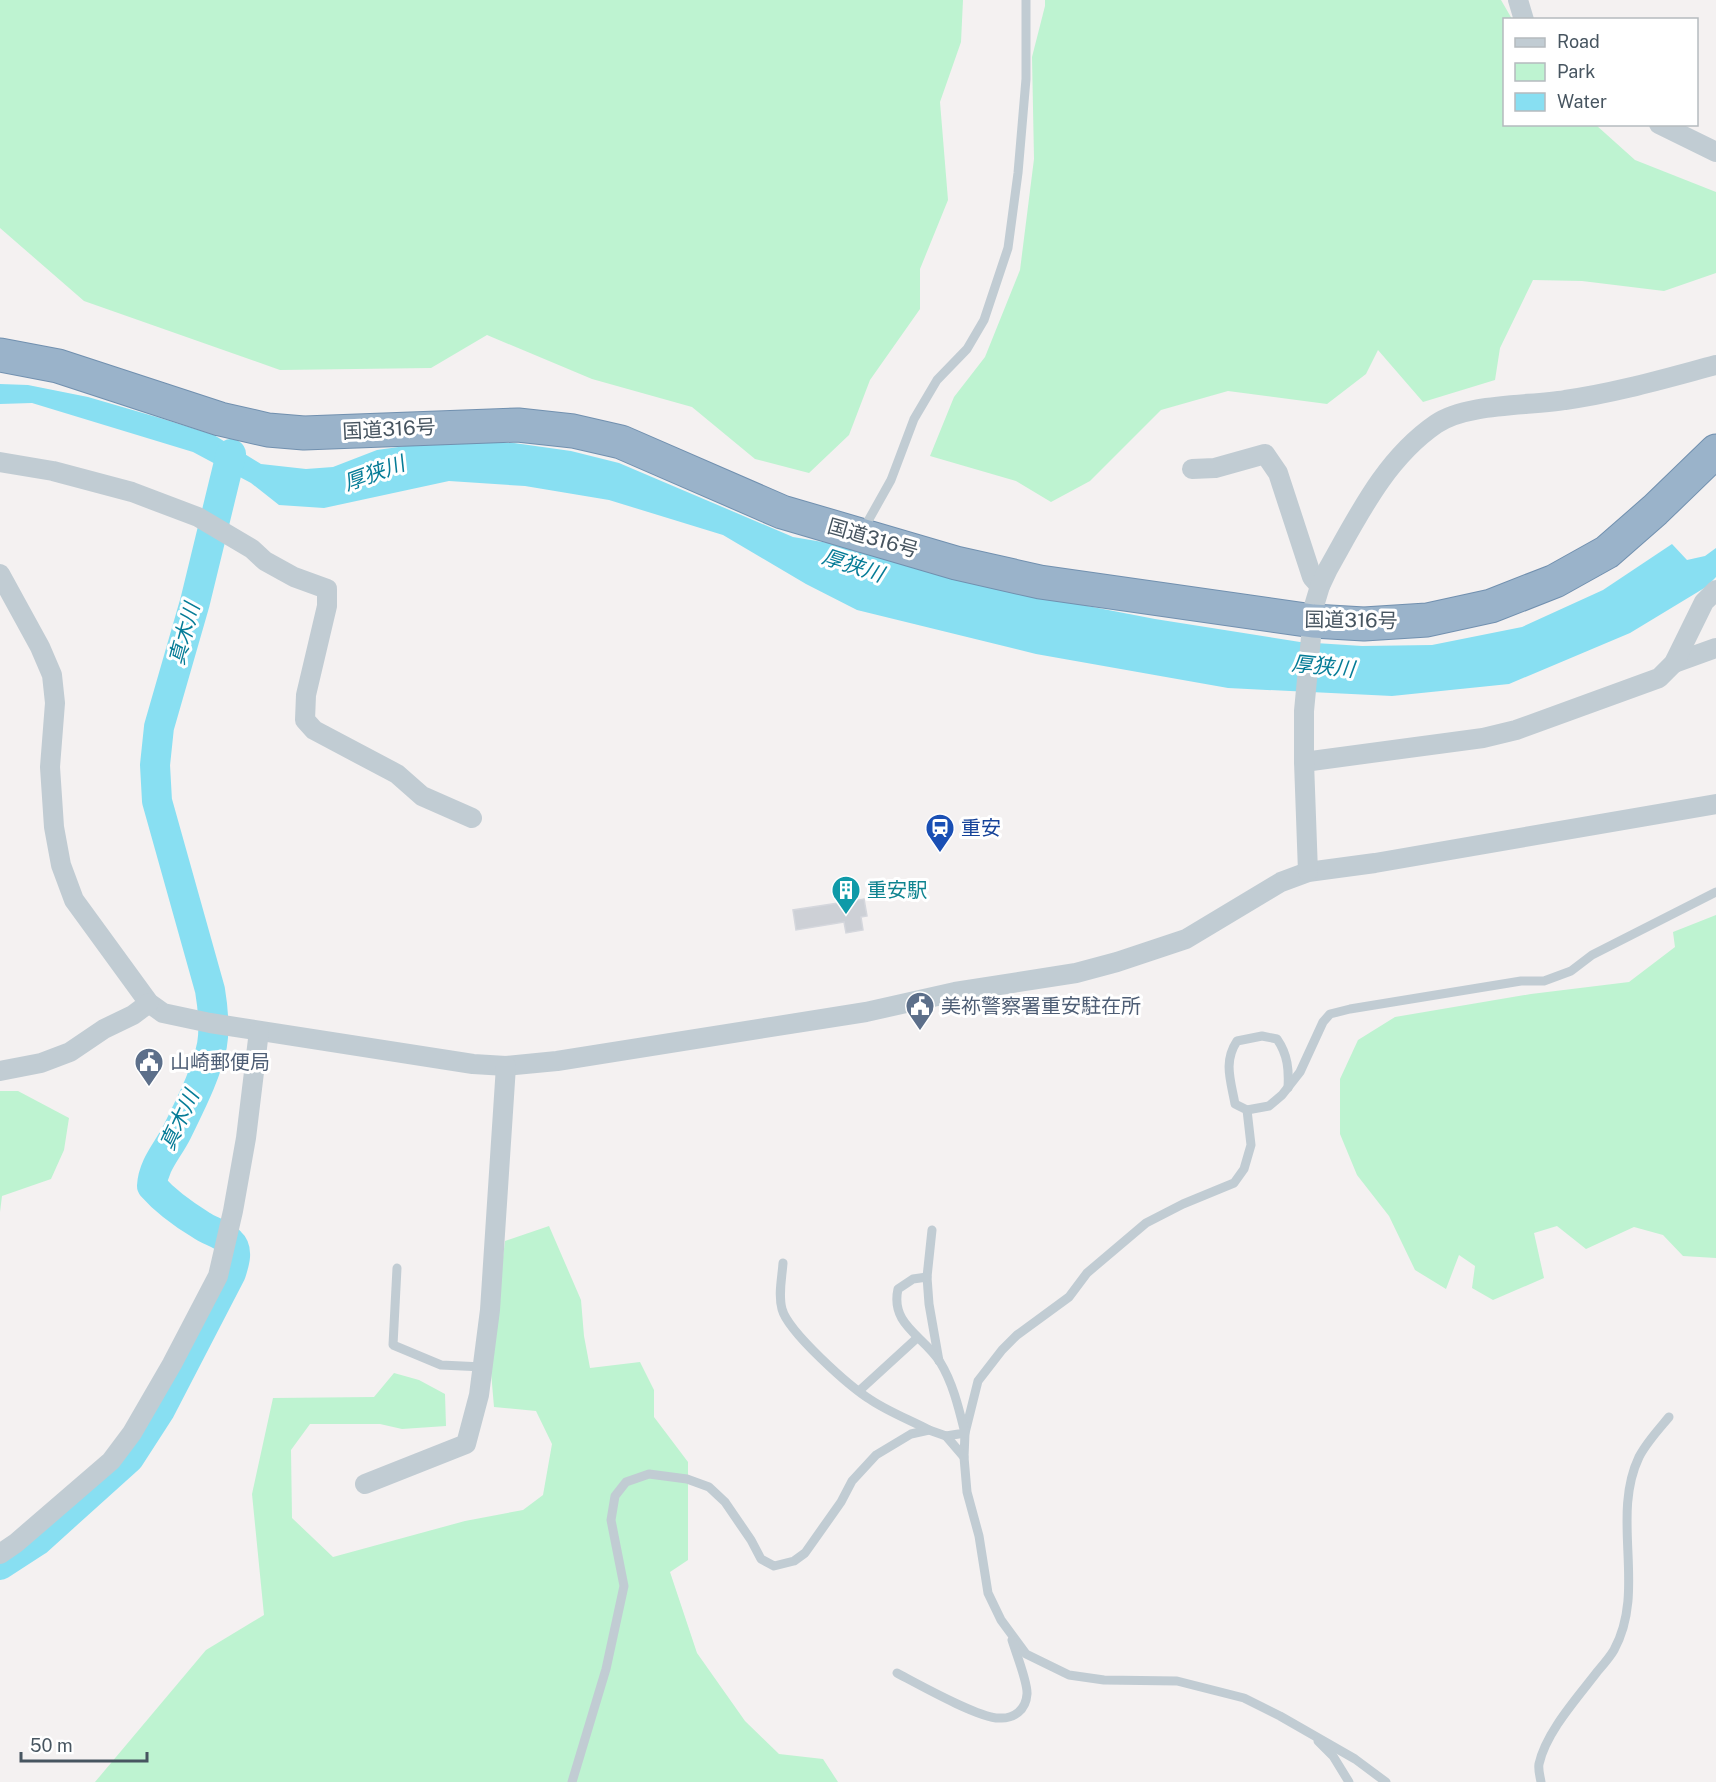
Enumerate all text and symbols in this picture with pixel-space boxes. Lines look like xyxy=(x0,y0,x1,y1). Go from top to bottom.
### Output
legend xyxy=(1503,18,1698,126)
text: Road xyxy=(1557,31,1600,52)
text: Park xyxy=(1557,61,1595,82)
text: Water xyxy=(1557,91,1607,112)
street label: 国道316号 xyxy=(342,415,436,443)
water label: 厚狭川 xyxy=(340,450,410,496)
street label: 国道316号 xyxy=(825,514,921,562)
water label: 厚狭川 xyxy=(819,543,889,587)
water label: 真木川 xyxy=(164,598,205,668)
street label: 国道316号 xyxy=(1304,607,1398,633)
water label: 厚狭川 xyxy=(1290,650,1358,682)
station icon: 重安 xyxy=(924,812,956,854)
place label: 重安 xyxy=(961,816,1001,840)
building icon: 重安駅 xyxy=(830,874,862,916)
place label: 重安駅 xyxy=(867,878,927,902)
public building icon: 美祢警察署重安駐在所 xyxy=(904,990,936,1032)
place label: 美祢警察署重安駐在所 xyxy=(941,994,1141,1018)
public building icon: 山崎郵便局 xyxy=(133,1046,165,1088)
place label: 山崎郵便局 xyxy=(170,1050,270,1074)
water label: 真木川 xyxy=(154,1084,204,1154)
scale bar xyxy=(21,1725,147,1763)
text: 50 m xyxy=(30,1735,73,1756)

